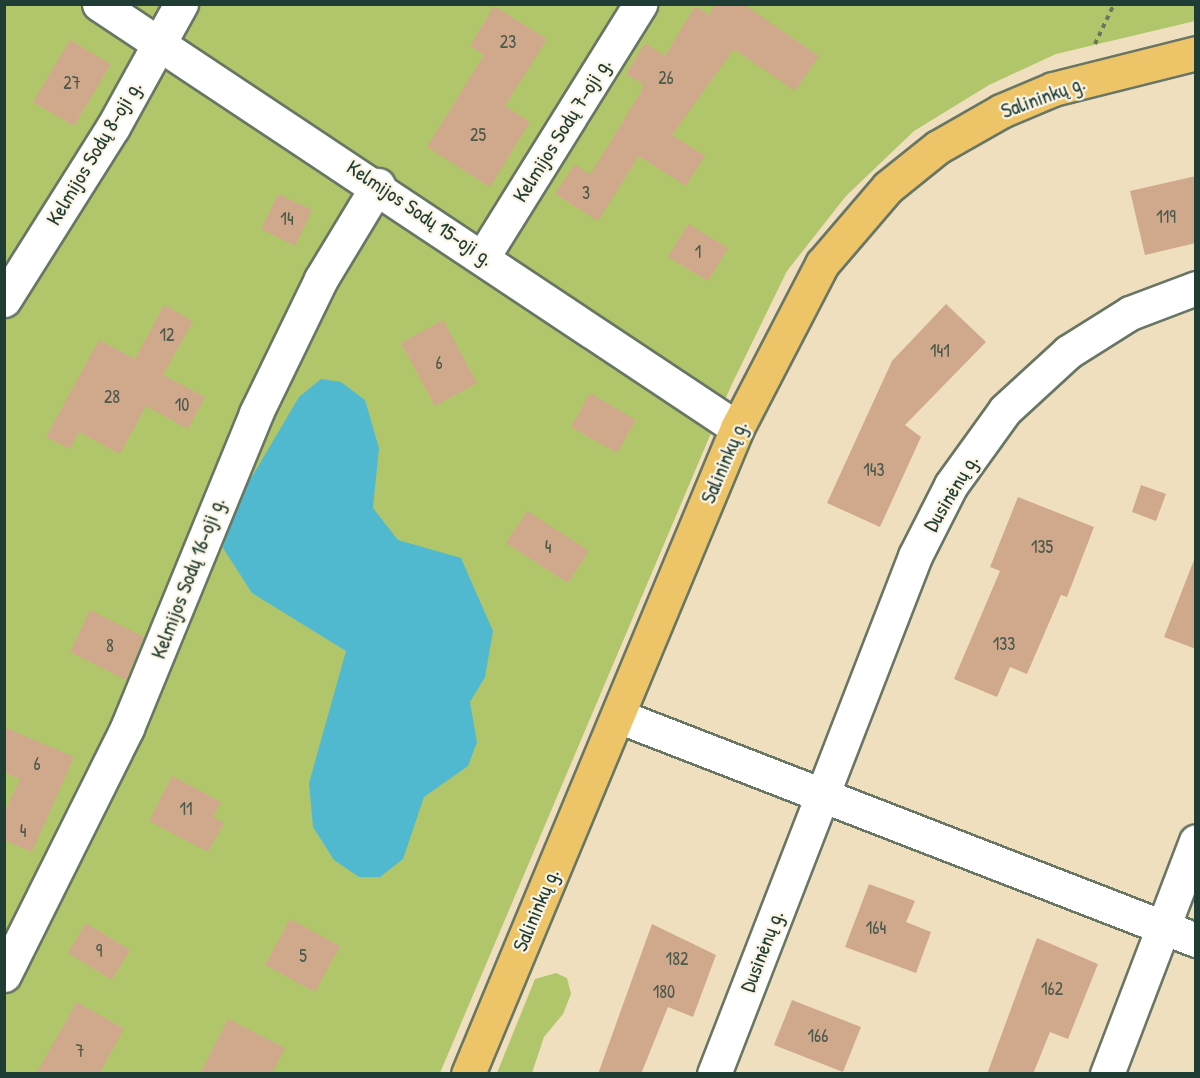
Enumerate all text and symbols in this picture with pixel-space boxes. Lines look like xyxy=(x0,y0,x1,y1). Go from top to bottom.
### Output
house number: 23 xyxy=(500,31,516,53)
street label: Kelmijos Sodų 7-oji g. xyxy=(507,53,617,207)
house number: 26 xyxy=(658,67,674,89)
street label: Salininkų g. xyxy=(998,70,1088,124)
house number: 27 xyxy=(63,72,81,94)
street label: Kelmijos Sodų 8-oji g. xyxy=(41,76,147,230)
house number: 25 xyxy=(470,124,486,146)
street label: Kelmijos Sodų 15-oji g. xyxy=(342,155,498,271)
house number: 3 xyxy=(582,182,590,204)
house number: 119 xyxy=(1156,206,1176,228)
house number: 14 xyxy=(280,208,294,230)
house number: 1 xyxy=(695,241,701,263)
house number: 12 xyxy=(160,324,174,346)
house number: 141 xyxy=(930,340,950,362)
house number: 6 xyxy=(435,352,443,374)
house number: 28 xyxy=(104,386,120,408)
house number: 10 xyxy=(175,394,189,416)
street label: Salininkų g. xyxy=(695,417,753,507)
street label: Dusinėnų g. xyxy=(918,450,984,536)
house number: 143 xyxy=(863,459,885,481)
street label: Kelmijos Sodų 16-oji g. xyxy=(146,494,230,662)
house number: 4 xyxy=(545,536,551,558)
house number: 135 xyxy=(1031,536,1053,558)
house number: 133 xyxy=(993,633,1015,655)
house number: 8 xyxy=(106,635,114,657)
house number: 6 xyxy=(33,753,41,775)
house number: 11 xyxy=(179,798,193,820)
house number: 4 xyxy=(20,820,26,842)
street label: Salininkų g. xyxy=(507,865,565,955)
street label: Dusinėnų g. xyxy=(735,907,789,995)
house number: 164 xyxy=(866,917,886,939)
house number: 9 xyxy=(96,940,102,962)
house number: 5 xyxy=(299,945,307,967)
house number: 182 xyxy=(666,948,688,970)
house number: 162 xyxy=(1041,978,1063,1000)
house number: 180 xyxy=(653,981,675,1003)
house number: 166 xyxy=(808,1025,828,1047)
house number: 7 xyxy=(76,1040,84,1062)

